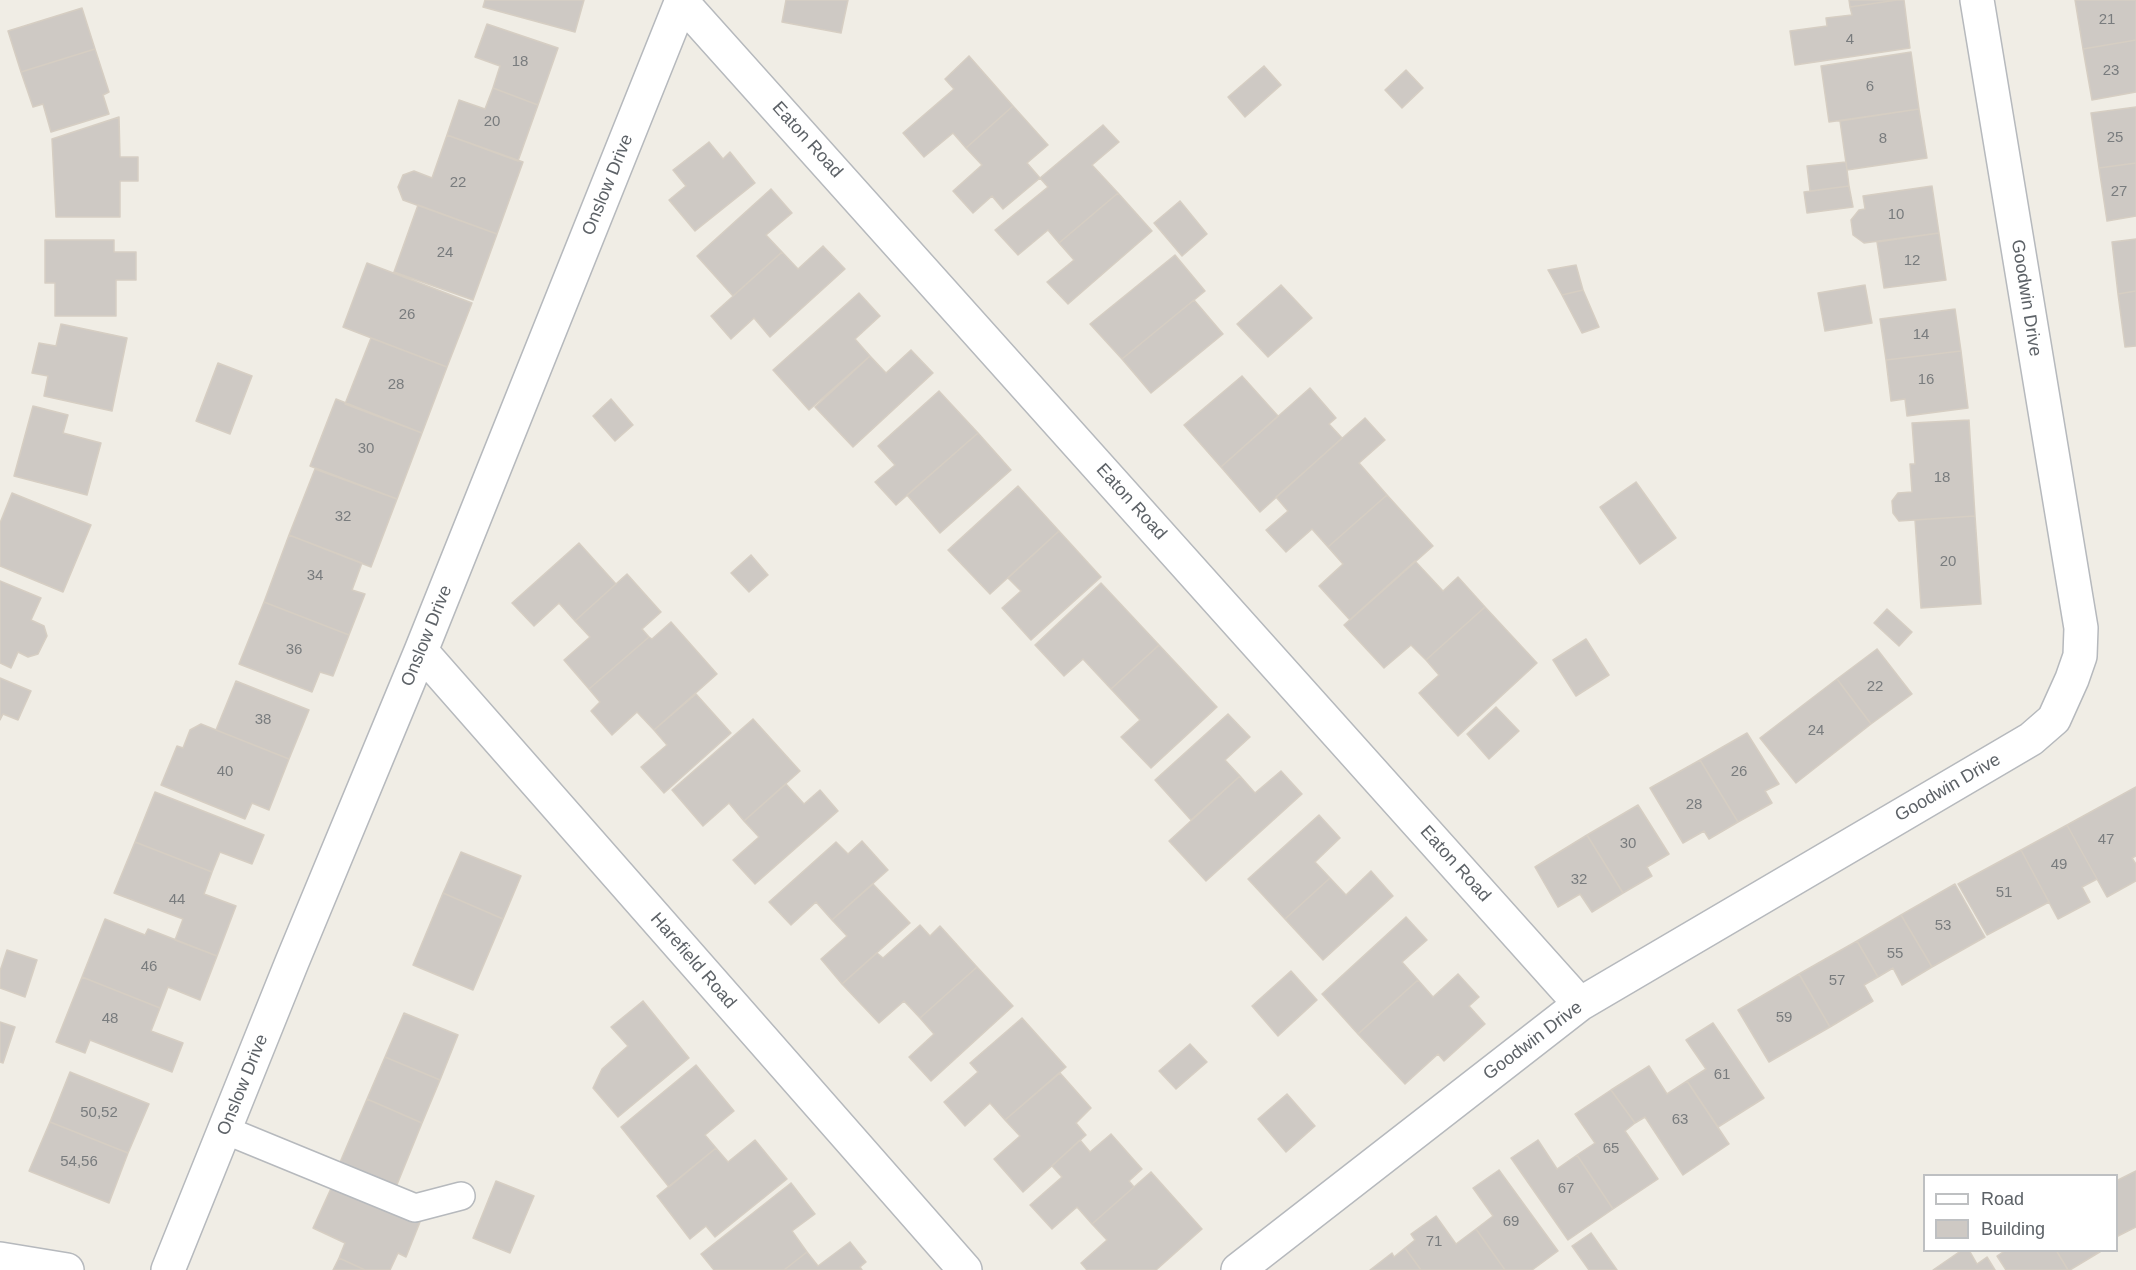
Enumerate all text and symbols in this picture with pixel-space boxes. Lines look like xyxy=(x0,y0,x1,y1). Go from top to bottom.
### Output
house number: 21 xyxy=(2099,11,2115,29)
house number: 4 xyxy=(1846,31,1854,49)
house number: 18 xyxy=(512,53,528,71)
house number: 23 xyxy=(2103,62,2119,80)
house number: 6 xyxy=(1866,78,1874,96)
street label: Eaton Road xyxy=(767,97,847,183)
house number: 20 xyxy=(484,113,500,131)
house number: 25 xyxy=(2107,129,2123,147)
house number: 8 xyxy=(1879,130,1887,148)
street label: Onslow Drive xyxy=(578,131,638,239)
house number: 22 xyxy=(450,174,466,192)
house number: 27 xyxy=(2111,183,2127,201)
house number: 10 xyxy=(1888,206,1904,224)
street label: Goodwin Drive xyxy=(2006,238,2046,358)
house number: 24 xyxy=(437,244,453,262)
house number: 12 xyxy=(1904,252,1920,270)
house number: 26 xyxy=(399,306,415,324)
house number: 14 xyxy=(1913,326,1929,344)
house number: 16 xyxy=(1918,371,1934,389)
house number: 28 xyxy=(388,376,404,394)
house number: 30 xyxy=(358,440,374,458)
street label: Eaton Road xyxy=(1091,459,1171,545)
house number: 18 xyxy=(1934,469,1950,487)
house number: 32 xyxy=(335,508,351,526)
house number: 20 xyxy=(1940,553,1956,571)
house number: 34 xyxy=(307,567,323,585)
street label: Onslow Drive xyxy=(397,582,457,690)
house number: 36 xyxy=(286,641,302,659)
house number: 22 xyxy=(1867,678,1883,696)
house number: 38 xyxy=(255,711,271,729)
house number: 24 xyxy=(1808,722,1824,740)
street label: Goodwin Drive xyxy=(1891,749,2005,827)
house number: 40 xyxy=(217,763,233,781)
house number: 26 xyxy=(1731,763,1747,781)
house number: 28 xyxy=(1686,796,1702,814)
street label: Eaton Road xyxy=(1415,821,1495,907)
house number: 47 xyxy=(2098,831,2114,849)
house number: 30 xyxy=(1620,835,1636,853)
house number: 49 xyxy=(2051,856,2067,874)
house number: 32 xyxy=(1571,871,1587,889)
house number: 51 xyxy=(1996,884,2012,902)
house number: 44 xyxy=(169,891,185,909)
street label: Harefield Road xyxy=(645,909,741,1013)
house number: 53 xyxy=(1935,917,1951,935)
house number: 55 xyxy=(1887,945,1903,963)
house number: 46 xyxy=(141,958,157,976)
house number: 57 xyxy=(1829,972,1845,990)
street label: Goodwin Drive xyxy=(1479,997,1587,1085)
house number: 59 xyxy=(1776,1009,1792,1027)
house number: 48 xyxy=(102,1010,118,1028)
street label: Onslow Drive xyxy=(213,1031,273,1139)
house number: 61 xyxy=(1714,1066,1730,1084)
house number: 50,52 xyxy=(80,1104,118,1122)
house number: 63 xyxy=(1672,1111,1688,1129)
house number: 65 xyxy=(1603,1140,1619,1158)
house number: 54,56 xyxy=(60,1153,98,1171)
legend xyxy=(1923,1174,2118,1252)
house number: 67 xyxy=(1558,1180,1574,1198)
text: Road xyxy=(1981,1189,2024,1209)
house number: 69 xyxy=(1503,1213,1519,1231)
text: Building xyxy=(1981,1219,2045,1239)
house number: 71 xyxy=(1426,1233,1442,1251)

